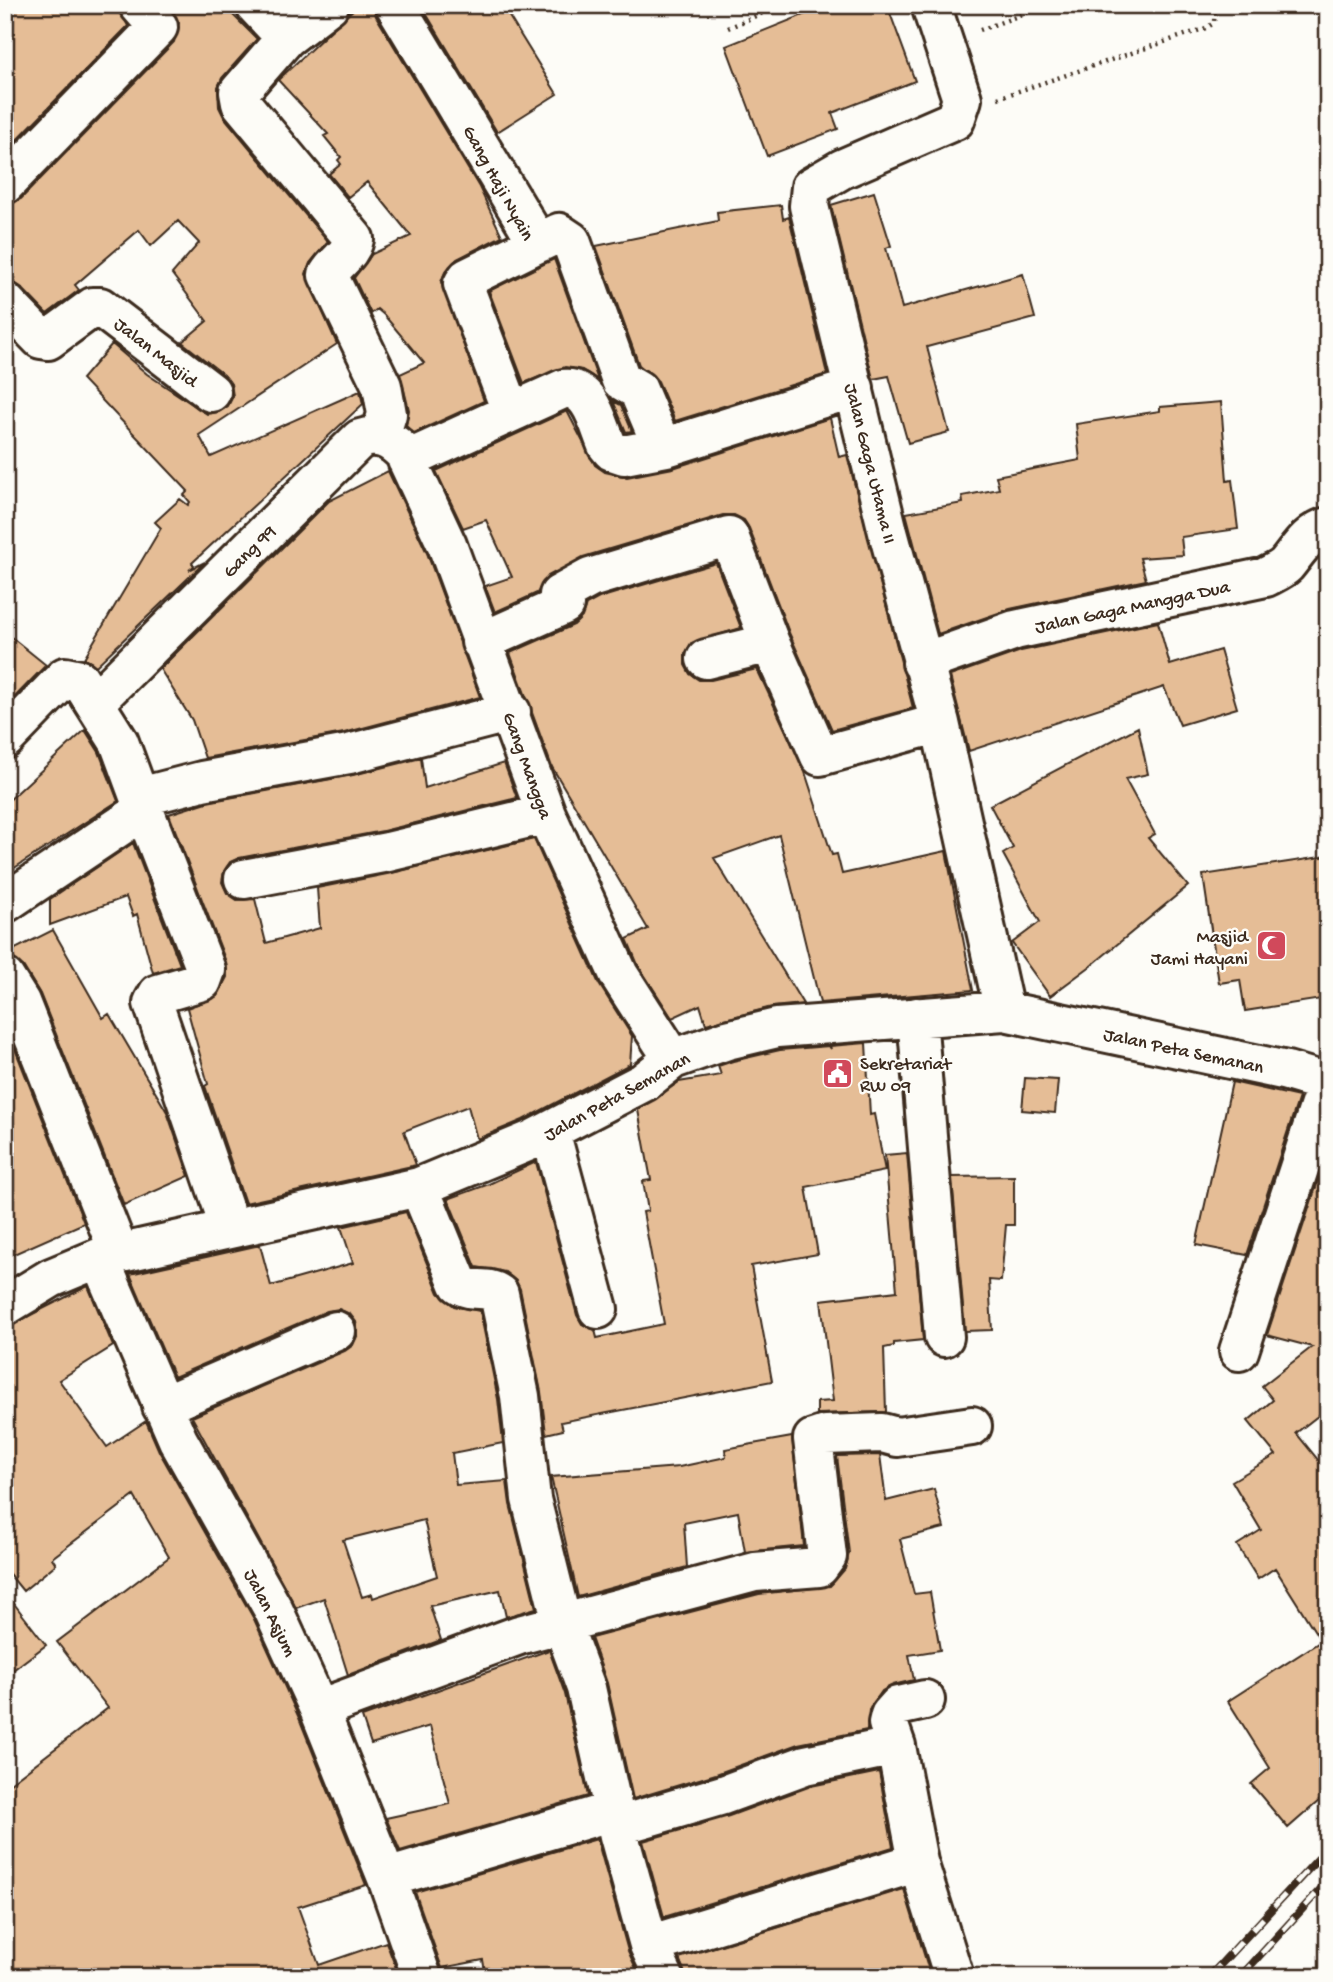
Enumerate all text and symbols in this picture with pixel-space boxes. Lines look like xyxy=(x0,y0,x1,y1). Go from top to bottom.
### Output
street label: Gang Haji Nyain xyxy=(456,122,538,245)
street label: Jalan Masjid xyxy=(108,314,203,395)
street label: Jalan Gaga Utama II xyxy=(838,381,900,546)
street label: Gang 99 xyxy=(219,521,282,584)
street label: Jalan Gaga Mangga Dua xyxy=(1033,576,1234,640)
street label: Gang Mangga xyxy=(496,710,556,824)
place label: Masjid Jami Hayani xyxy=(1151,927,1250,972)
mosque icon: Masjid Jami Hayani xyxy=(1254,929,1288,963)
street label: Jalan Peta Semanan xyxy=(1101,1024,1265,1081)
street label: Jalan Peta Semanan xyxy=(541,1048,695,1148)
place label: Sekretariat RW 09 xyxy=(860,1054,953,1099)
public building icon: Sekretariat RW 09 xyxy=(820,1056,854,1090)
street label: Jalan Asjum xyxy=(237,1566,301,1662)

